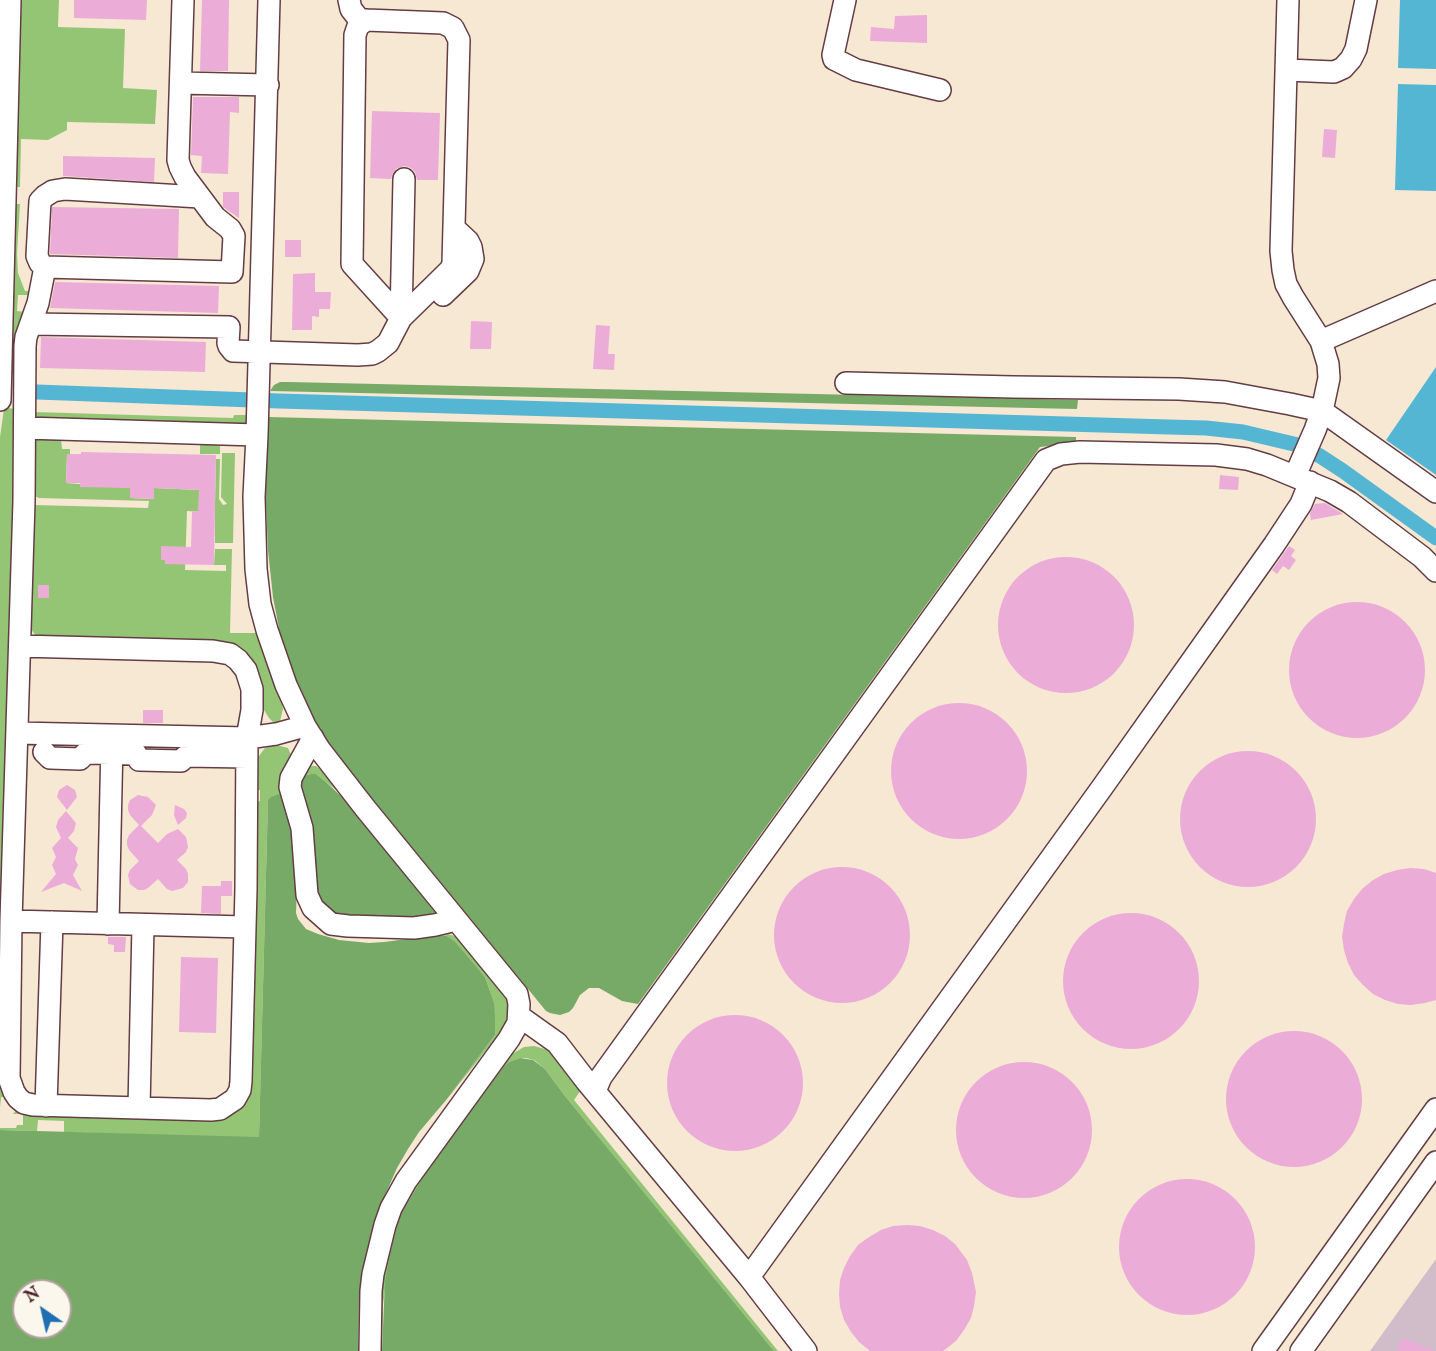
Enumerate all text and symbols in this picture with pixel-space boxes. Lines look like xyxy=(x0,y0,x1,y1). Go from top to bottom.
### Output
north arrow xyxy=(12,1279,72,1339)
text: N xyxy=(22,1284,44,1308)

